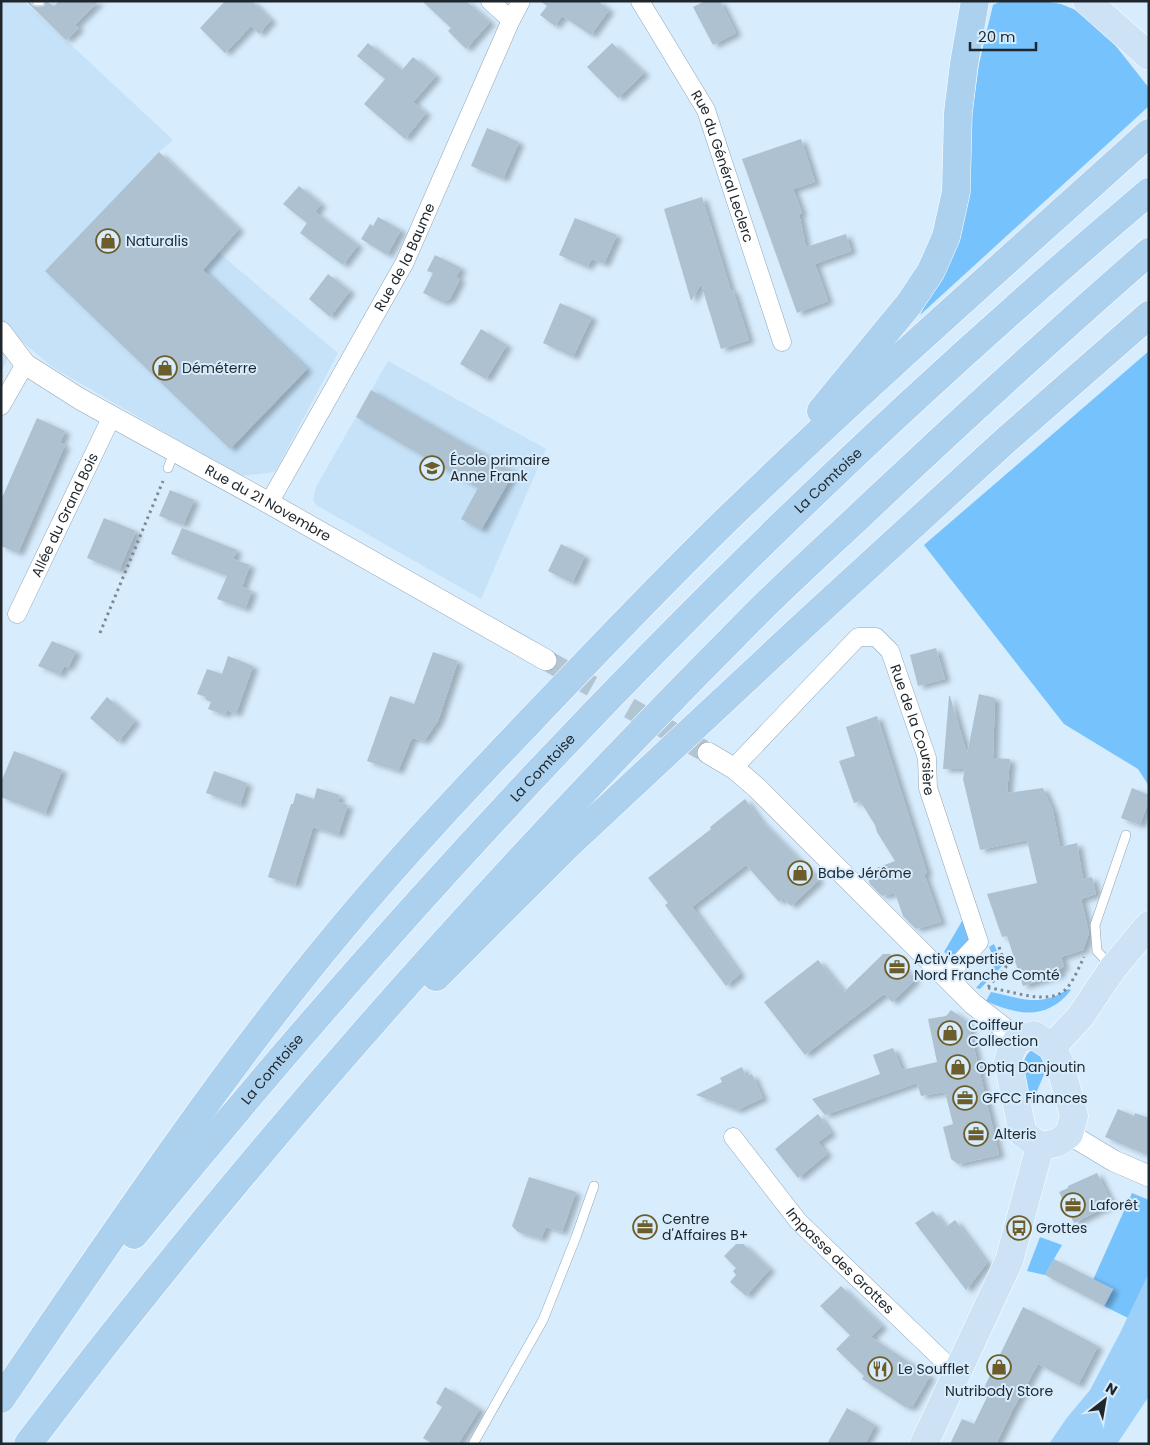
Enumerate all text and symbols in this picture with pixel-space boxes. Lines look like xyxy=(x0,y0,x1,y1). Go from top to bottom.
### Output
scale bar xyxy=(970,20,1036,52)
text: 20 m xyxy=(978,26,1016,47)
street label: Rue du Général Leclerc xyxy=(686,86,759,245)
street label: Rue de la Baume xyxy=(369,199,440,315)
shop icon: Naturalis xyxy=(95,228,121,254)
place label: Naturalis xyxy=(126,231,188,251)
shop icon: Déméterre xyxy=(152,355,178,381)
place label: Déméterre xyxy=(182,358,257,378)
street label: La Comtoise xyxy=(790,443,867,518)
street label: Allée du Grand Bois xyxy=(26,449,103,580)
place label: École primaire Anne Frank xyxy=(450,450,550,486)
school or university icon: École primaire Anne Frank xyxy=(419,455,445,481)
street label: Rue du 21 Novembre xyxy=(201,460,335,546)
street label: Rue de la Coursière xyxy=(885,662,940,798)
street label: La Comtoise xyxy=(505,729,580,806)
shop icon: Babe Jérôme xyxy=(787,860,813,886)
place label: Babe Jérôme xyxy=(818,863,912,883)
place label: Activ'expertise Nord Franche Comté xyxy=(914,949,1060,985)
office icon: Activ'expertise Nord Franche Comté xyxy=(884,954,910,980)
place label: Coiffeur Collection xyxy=(968,1015,1038,1051)
shop icon: Coiffeur Collection xyxy=(937,1020,963,1046)
street label: La Comtoise xyxy=(236,1029,308,1109)
shop icon: Optiq Danjoutin xyxy=(945,1054,971,1080)
place label: Optiq Danjoutin xyxy=(976,1057,1085,1077)
office icon: GFCC Finances xyxy=(952,1085,978,1111)
place label: GFCC Finances xyxy=(982,1088,1088,1108)
office icon: Alteris xyxy=(963,1121,989,1147)
place label: Alteris xyxy=(994,1124,1037,1144)
office icon: Laforêt xyxy=(1060,1192,1086,1218)
place label: Laforêt xyxy=(1090,1195,1138,1215)
street label: Impasse des Grottes xyxy=(781,1203,899,1318)
place label: Centre d'Affaires B+ xyxy=(662,1209,748,1245)
office icon: Centre d'Affaires B+ xyxy=(632,1214,658,1240)
bus stop icon: Grottes xyxy=(1006,1215,1032,1241)
place label: Grottes xyxy=(1036,1218,1087,1238)
shop icon: Nutribody Store xyxy=(986,1354,1012,1380)
restaurant icon: Le Soufflet xyxy=(867,1356,893,1382)
place label: Le Soufflet xyxy=(898,1359,969,1379)
north arrow xyxy=(1080,1375,1130,1425)
text: N xyxy=(1102,1378,1121,1400)
place label: Nutribody Store xyxy=(945,1381,1053,1401)

